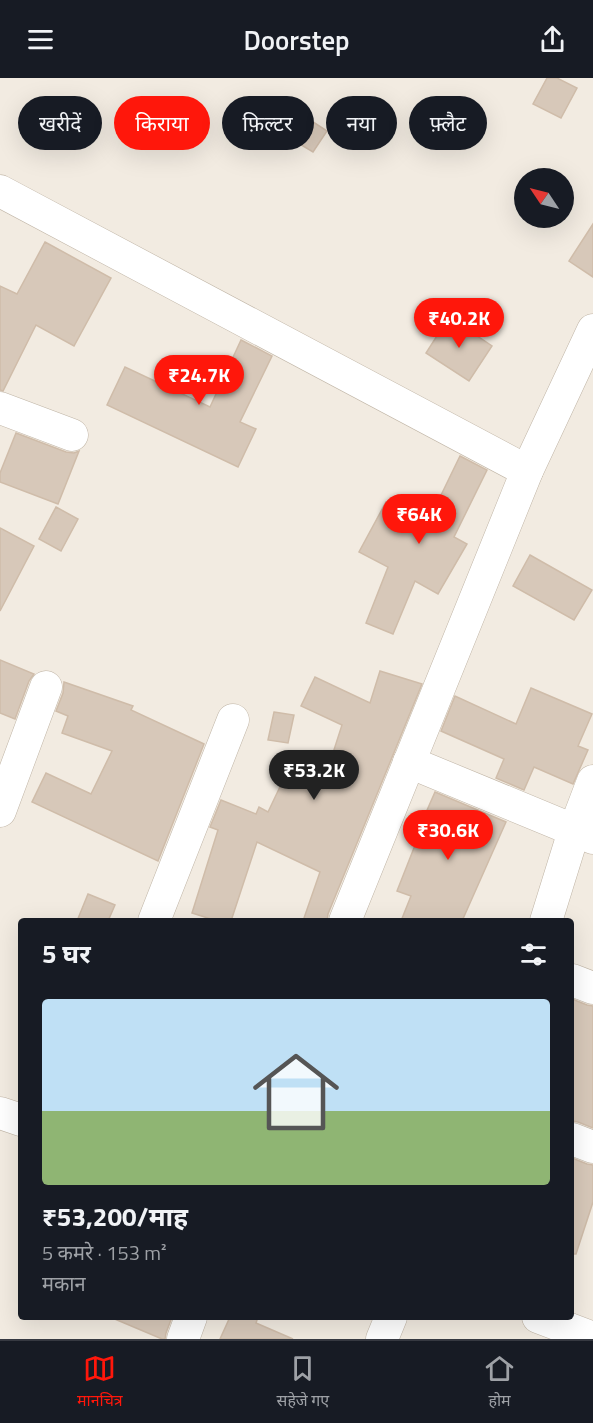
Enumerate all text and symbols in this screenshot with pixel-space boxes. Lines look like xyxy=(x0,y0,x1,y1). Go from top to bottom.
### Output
text: Doorstep xyxy=(243,19,350,60)
icon: menu xyxy=(24,23,57,56)
icon: share xyxy=(536,23,569,56)
chip: खरीदें xyxy=(18,96,102,150)
chip: किराया xyxy=(114,96,210,150)
chip: फ़िल्टर xyxy=(222,96,314,150)
chip: नया xyxy=(326,96,397,150)
chip: फ़्लैट xyxy=(409,96,487,150)
north arrow xyxy=(514,168,574,228)
map controls xyxy=(514,168,574,228)
pin: ₹40.2K xyxy=(410,298,508,349)
text: ₹40.2K xyxy=(428,302,490,333)
pin: ₹24.7K xyxy=(150,355,248,406)
text: ₹24.7K xyxy=(168,359,230,390)
pin: ₹64K xyxy=(383,494,455,545)
text: ₹64K xyxy=(396,498,442,529)
pin: ₹53.2K xyxy=(265,750,363,801)
text: ₹53.2K xyxy=(283,754,345,785)
pin: ₹30.6K xyxy=(399,810,497,861)
text: ₹30.6K xyxy=(417,814,479,845)
text: 5 घर xyxy=(42,934,91,973)
icon: filters xyxy=(517,938,550,971)
icon: home xyxy=(242,1038,350,1146)
text: ₹53,200/माह xyxy=(42,1197,188,1236)
text: 5 कमरे · 153 m² xyxy=(42,1237,167,1268)
text: मकान xyxy=(42,1268,86,1299)
tab: मानचित्र xyxy=(77,1352,123,1413)
tab: सहेजे गए xyxy=(277,1352,329,1413)
tab: होम xyxy=(483,1352,516,1413)

